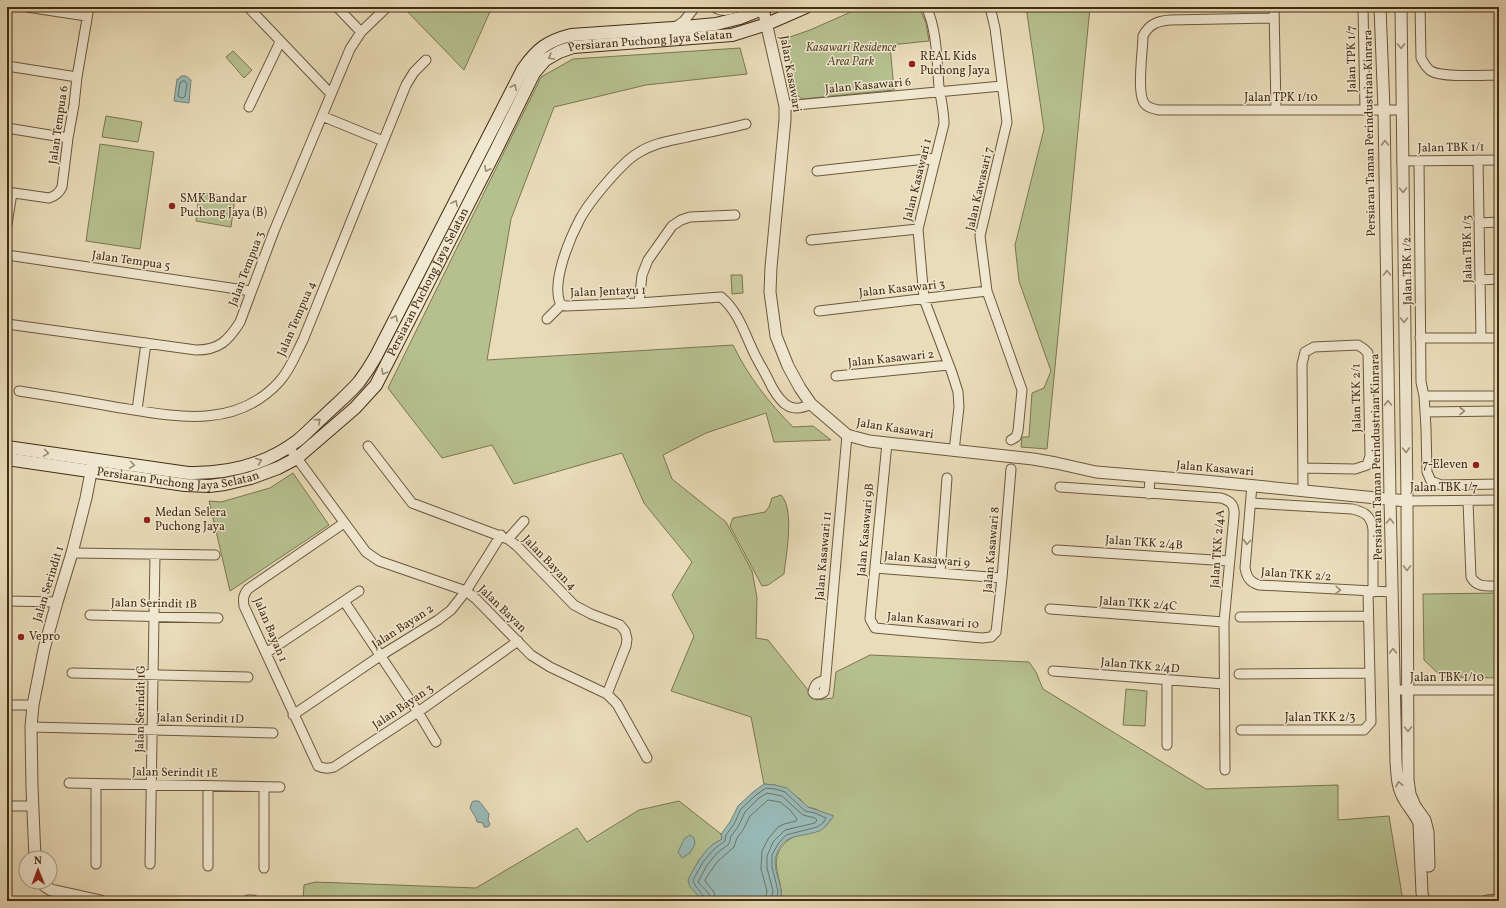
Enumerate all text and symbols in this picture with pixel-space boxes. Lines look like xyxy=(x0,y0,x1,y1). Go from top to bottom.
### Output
street label: Jalan TPK 1/7 xyxy=(1343,25,1361,93)
street label: Persiaran Puchong Jaya Selatan xyxy=(566,27,733,56)
street label: Persiaran Taman Perindustrian Kinrara xyxy=(1360,29,1380,237)
street label: Jalan Kasawari xyxy=(775,34,805,114)
park label: Kasawari Residence Area Park xyxy=(806,40,897,70)
one-way arrow xyxy=(1397,43,1406,49)
place label: REAL Kids Puchong Jaya xyxy=(920,49,990,79)
one-way arrow xyxy=(547,52,555,59)
marker: REAL Kids Puchong Jaya xyxy=(907,59,917,69)
street label: Jalan Kasawari 6 xyxy=(824,74,912,98)
one-way arrow xyxy=(509,84,517,91)
street label: Jalan Tempua 6 xyxy=(46,85,72,165)
street label: Jalan TPK 1/10 xyxy=(1244,90,1318,106)
street label: Jalan Kasawari 1 xyxy=(900,137,936,223)
street label: Jalan TBK 1/1 xyxy=(1417,139,1485,157)
one-way arrow xyxy=(1381,140,1389,146)
street label: Jalan Kawasari 7 xyxy=(963,145,998,233)
one-way arrow xyxy=(484,164,492,172)
one-way arrow xyxy=(1399,187,1407,193)
place label: SMK Bandar Puchong Jaya (B) xyxy=(180,191,267,221)
one-way arrow xyxy=(450,199,457,207)
marker: SMK Bandar Puchong Jaya (B) xyxy=(167,201,177,211)
street label: Persiaran Puchong Jaya Selatan xyxy=(384,205,473,359)
street label: Jalan TBK 1/3 xyxy=(1459,215,1477,283)
street label: Jalan Tempua 3 xyxy=(225,229,269,309)
street label: Jalan TBK 1/2 xyxy=(1399,237,1417,305)
street label: Jalan Tempua 5 xyxy=(91,248,171,274)
one-way arrow xyxy=(1382,270,1391,276)
street label: Jalan Kasawari 3 xyxy=(858,277,946,301)
street label: Jalan Tempua 4 xyxy=(274,279,320,359)
street label: Jalan Jentayu 1 xyxy=(570,283,646,301)
one-way arrow xyxy=(391,315,398,323)
one-way arrow xyxy=(1400,317,1409,323)
street label: Jalan Kasawari 2 xyxy=(847,347,935,371)
street label: Persiaran Taman Perindustrian Kinrara xyxy=(1367,353,1387,561)
street label: Jalan TKK 2/1 xyxy=(1348,363,1366,433)
one-way arrow xyxy=(381,368,388,375)
one-way arrow xyxy=(1384,400,1393,406)
one-way arrow xyxy=(1459,407,1465,416)
street label: Jalan Kasawari xyxy=(855,415,935,443)
one-way arrow xyxy=(313,418,321,426)
one-way arrow xyxy=(1402,447,1410,453)
one-way arrow xyxy=(42,448,49,457)
place label: 7-Eleven xyxy=(1423,457,1468,473)
one-way arrow xyxy=(255,458,263,466)
street label: Jalan Kasawari xyxy=(1176,458,1255,480)
one-way arrow xyxy=(129,460,135,469)
marker: 7-Eleven xyxy=(1471,460,1481,470)
street label: Persiaran Puchong Jaya Selatan xyxy=(96,464,262,494)
street label: Jalan TBK 1/7 xyxy=(1410,480,1478,496)
street label: Jalan Kasawari 9B xyxy=(854,483,878,577)
place label: Medan Selera Puchong Jaya xyxy=(155,505,227,535)
street label: Jalan Kasawari 8 xyxy=(980,506,1004,594)
street label: Jalan TKK 2/4A xyxy=(1207,509,1229,589)
street label: Jalan Kasawari 11 xyxy=(812,511,836,601)
marker: Medan Selera Puchong Jaya xyxy=(142,515,152,525)
one-way arrow xyxy=(1386,518,1395,524)
street label: Jalan Bayan 4 xyxy=(518,532,580,594)
street label: Jalan TKK 2/4B xyxy=(1105,532,1183,554)
one-way arrow xyxy=(1243,539,1252,545)
street label: Jalan Serindit 1 xyxy=(30,544,68,624)
street label: Jalan Kasawari 9 xyxy=(883,548,971,572)
street label: Jalan TKK 2/2 xyxy=(1260,565,1332,585)
one-way arrow xyxy=(1403,565,1411,571)
street label: Jalan Bayan xyxy=(474,582,530,636)
one-way arrow xyxy=(1335,585,1341,594)
street label: Jalan TKK 2/4C xyxy=(1098,593,1178,615)
street label: Jalan Serindit 1B xyxy=(111,595,197,613)
street label: Jalan Bayan 1 xyxy=(249,595,291,665)
street label: Jalan Bayan 2 xyxy=(369,601,437,653)
street label: Jalan Kasawari 10 xyxy=(886,609,980,633)
place label: Vepro xyxy=(29,629,60,645)
marker: Vepro xyxy=(16,632,26,642)
one-way arrow xyxy=(1389,648,1398,654)
street label: Jalan TKK 2/4D xyxy=(1100,655,1180,677)
street label: Jalan Serindit 1G xyxy=(132,665,150,753)
street label: Jalan TBK 1/10 xyxy=(1410,670,1484,686)
street label: Jalan Bayan 3 xyxy=(369,681,437,733)
street label: Jalan Serindit 1D xyxy=(156,710,244,728)
street label: Jalan TKK 2/3 xyxy=(1285,710,1355,726)
one-way arrow xyxy=(1404,726,1412,732)
street label: Jalan Serindit 1E xyxy=(132,764,218,782)
one-way arrow xyxy=(1395,781,1403,787)
north arrow xyxy=(18,850,58,890)
text: N xyxy=(34,854,42,869)

